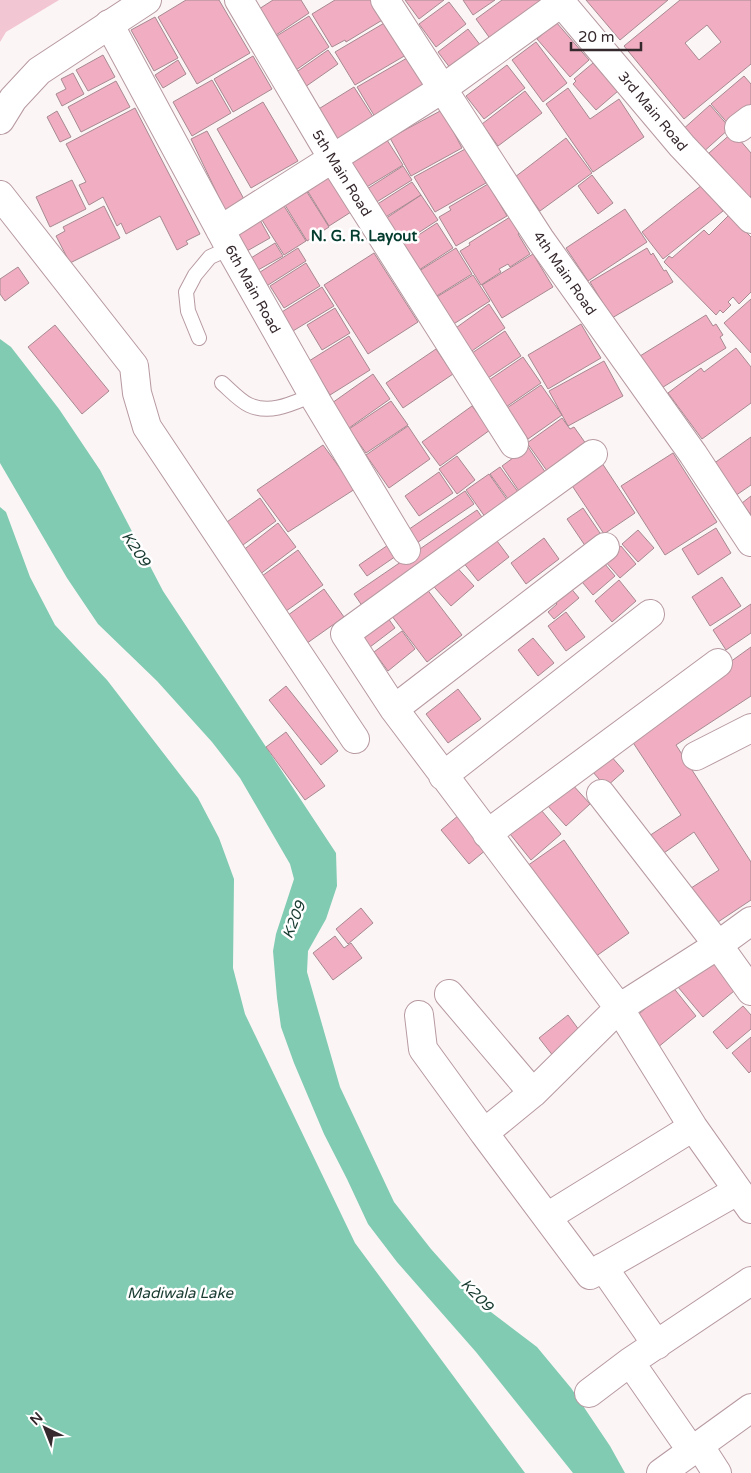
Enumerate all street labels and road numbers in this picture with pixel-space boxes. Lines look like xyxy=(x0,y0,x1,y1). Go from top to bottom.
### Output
street label: 3rd Main Road xyxy=(614,68,691,155)
street label: 5th Main Road xyxy=(308,127,375,220)
street label: 4th Main Road xyxy=(529,228,600,319)
street label: 6th Main Road xyxy=(221,242,284,336)

